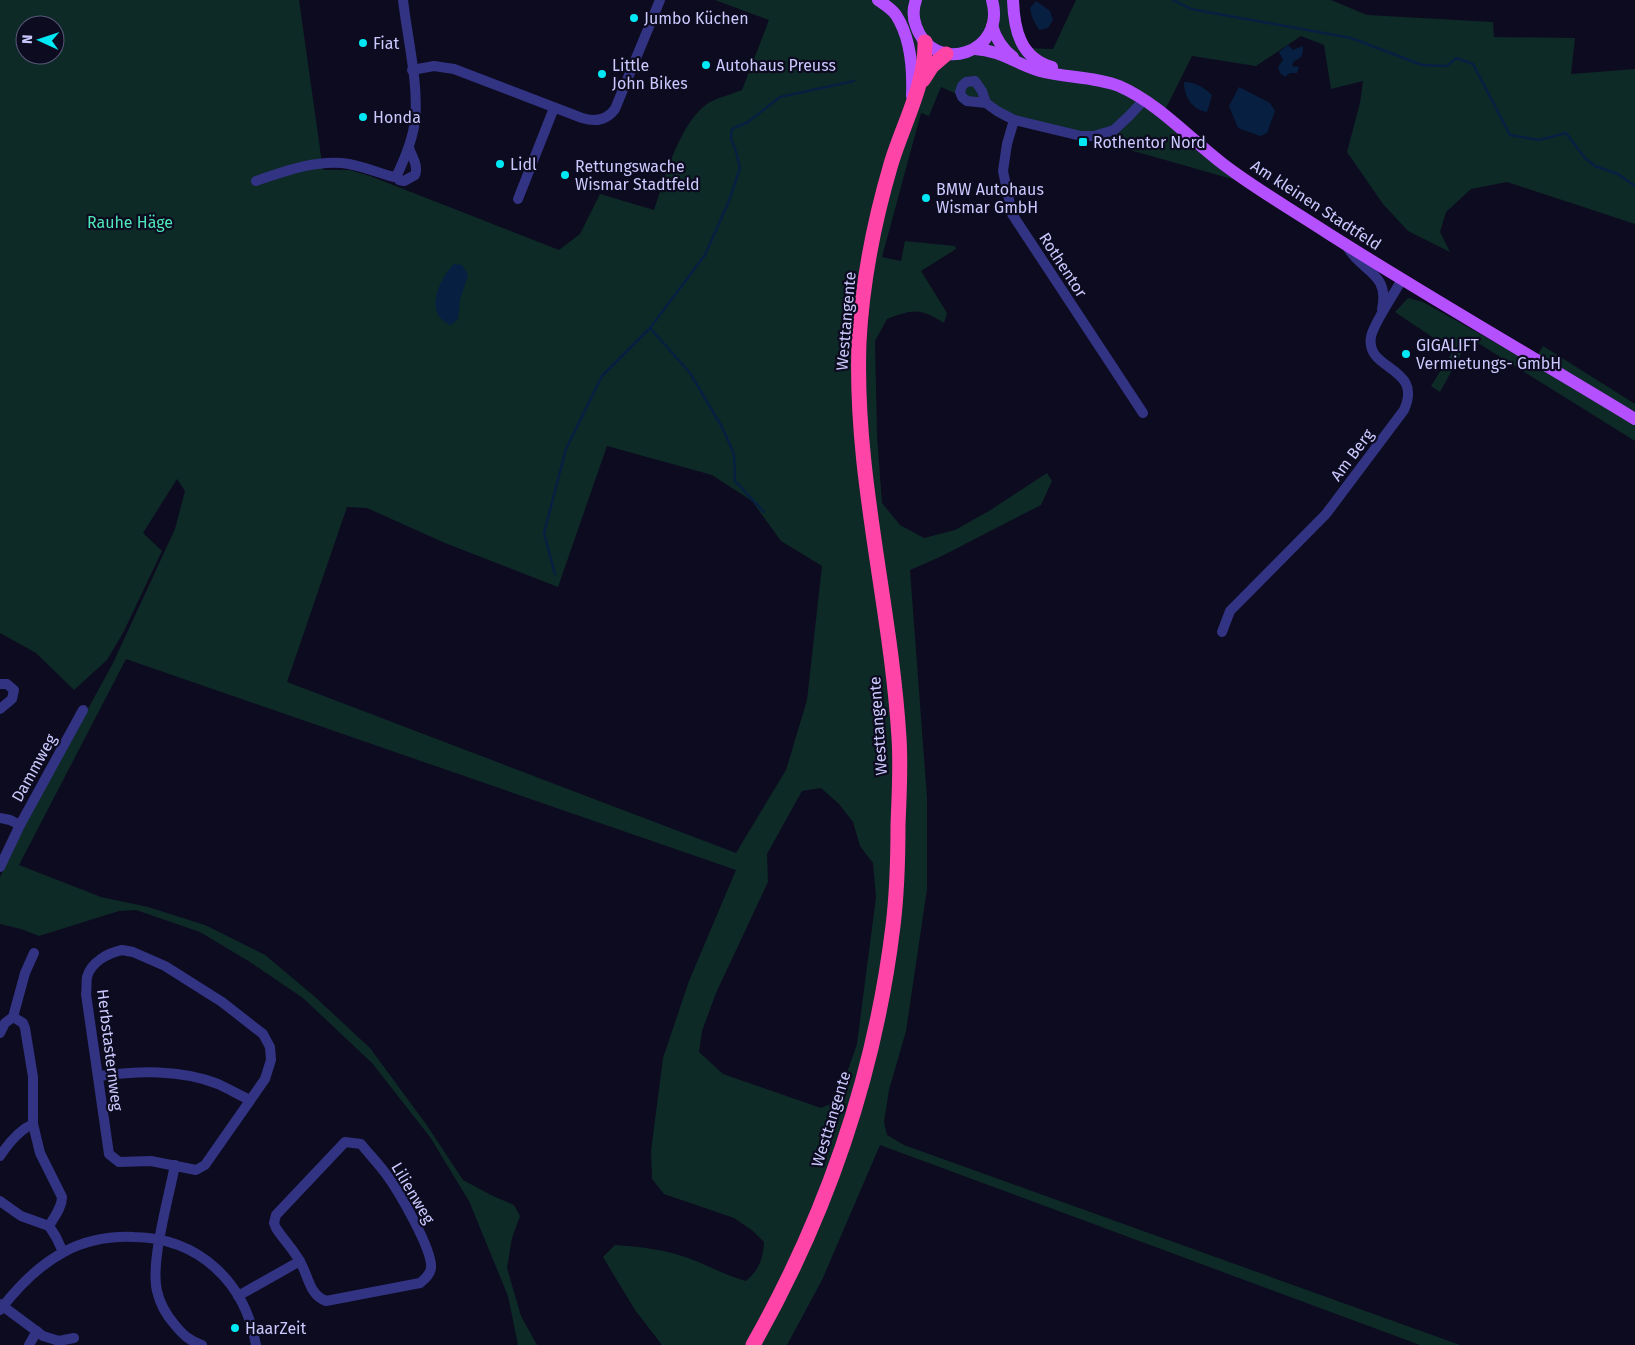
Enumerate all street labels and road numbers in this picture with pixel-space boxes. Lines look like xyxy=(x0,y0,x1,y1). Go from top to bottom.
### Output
street label: Am kleinen Stadtfeld xyxy=(1247,156,1385,254)
street label: Rothentor xyxy=(1035,229,1091,302)
street label: Westtangente xyxy=(832,271,860,371)
street label: Am Berg xyxy=(1326,425,1378,485)
street label: Westtangente xyxy=(865,676,891,776)
street label: Dammweg xyxy=(8,730,61,805)
street label: Herbstasternweg xyxy=(93,988,127,1113)
street label: Westtangente xyxy=(807,1069,855,1169)
street label: Lilienweg xyxy=(387,1159,439,1228)

